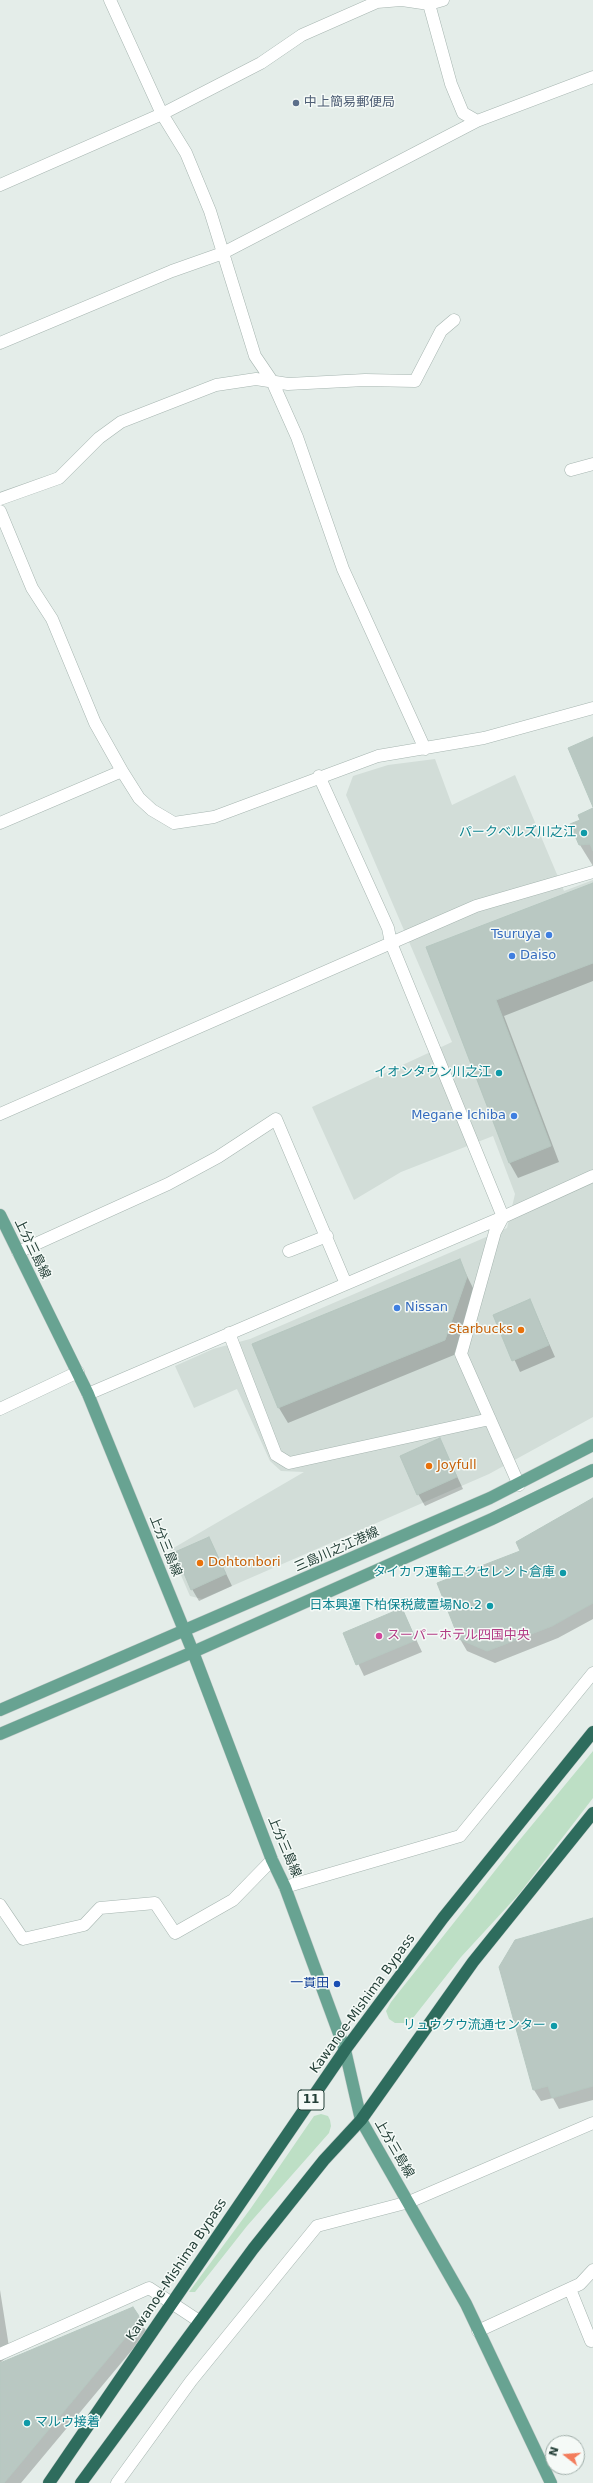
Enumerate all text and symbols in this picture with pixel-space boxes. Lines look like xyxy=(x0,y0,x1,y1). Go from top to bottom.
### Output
place label: 中上簡易郵便局 xyxy=(304,95,395,111)
marker: 中上簡易郵便局 xyxy=(291,98,301,108)
place label: パークベルズ川之江 xyxy=(459,825,576,841)
marker: パークベルズ川之江 xyxy=(579,828,589,838)
place label: Tsuruya xyxy=(491,927,541,943)
marker: Tsuruya xyxy=(544,930,554,940)
place label: Daiso xyxy=(520,948,556,964)
marker: Daiso xyxy=(507,951,517,961)
place label: イオンタウン川之江 xyxy=(374,1065,491,1081)
marker: イオンタウン川之江 xyxy=(494,1068,504,1078)
place label: Megane Ichiba xyxy=(411,1108,506,1124)
marker: Megane Ichiba xyxy=(509,1111,519,1121)
street label: 上分三島線 xyxy=(11,1216,53,1282)
place label: Nissan xyxy=(405,1300,448,1316)
marker: Nissan xyxy=(392,1303,402,1313)
place label: Starbucks xyxy=(448,1322,513,1338)
marker: Starbucks xyxy=(516,1325,526,1335)
place label: Joyfull xyxy=(437,1458,477,1474)
marker: Joyfull xyxy=(424,1461,434,1471)
street label: 上分三島線 xyxy=(146,1513,184,1579)
street label: 三島川之江港線 xyxy=(292,1524,382,1576)
place label: Dohtonbori xyxy=(208,1555,281,1571)
marker: Dohtonbori xyxy=(195,1558,205,1568)
place label: タイカワ運輸エクセレント倉庫 xyxy=(373,1565,555,1581)
marker: タイカワ運輸エクセレント倉庫 xyxy=(558,1568,568,1578)
place label: 日本興運下柏保税蔵置場No.2 xyxy=(309,1598,482,1614)
marker: 日本興運下柏保税蔵置場No.2 xyxy=(485,1601,495,1611)
place label: スーパーホテル四国中央 xyxy=(387,1628,530,1644)
marker: スーパーホテル四国中央 xyxy=(374,1631,384,1641)
street label: 上分三島線 xyxy=(264,1814,304,1880)
street label: Kawanoe-Mishima Bypass xyxy=(307,1931,419,2077)
place label: 一貫田 xyxy=(290,1976,329,1992)
marker: 一貫田 xyxy=(332,1979,342,1989)
place label: リュウグウ流通センター xyxy=(403,2018,546,2034)
marker: リュウグウ流通センター xyxy=(549,2021,559,2031)
road number: 11 xyxy=(298,2090,324,2110)
street label: 上分三島線 xyxy=(371,2117,417,2181)
street label: Kawanoe-Mishima Bypass xyxy=(123,2196,231,2344)
place label: マルウ接着 xyxy=(35,2415,100,2431)
marker: マルウ接着 xyxy=(22,2418,32,2428)
north arrow xyxy=(545,2435,585,2475)
text: N xyxy=(546,2445,562,2458)

